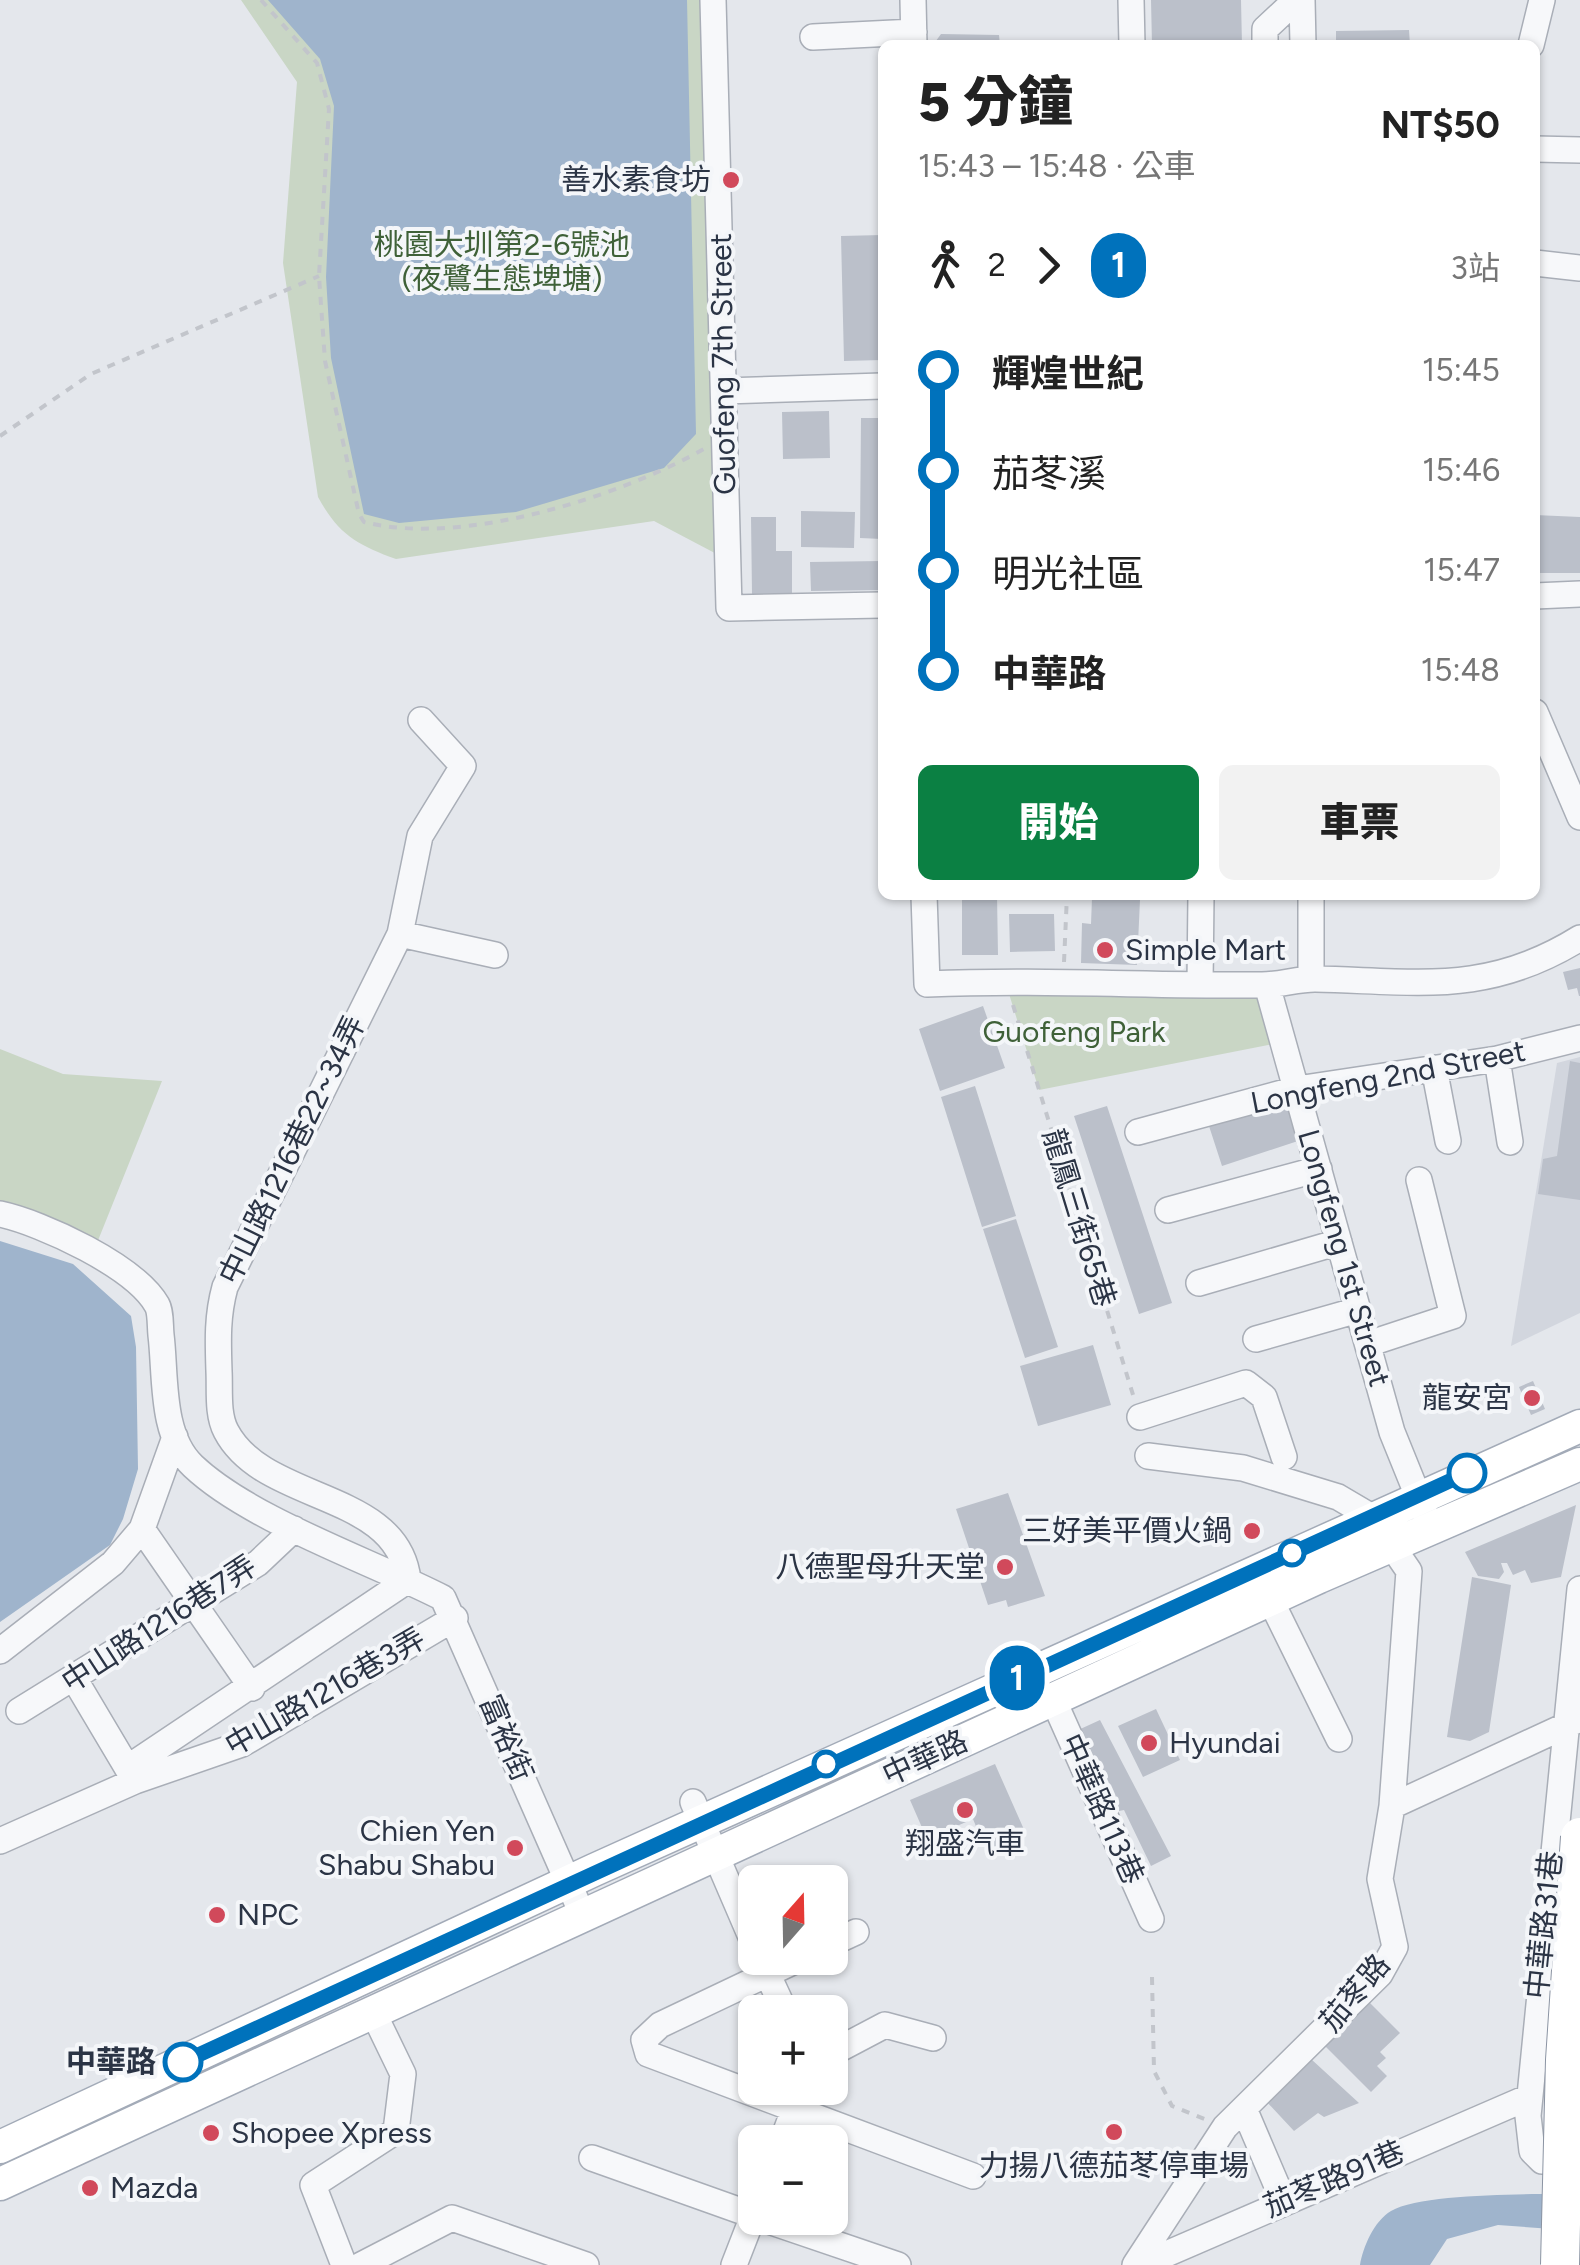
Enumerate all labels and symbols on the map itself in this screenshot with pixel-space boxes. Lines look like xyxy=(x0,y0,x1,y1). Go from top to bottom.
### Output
place label: 善水素食坊 xyxy=(561,161,711,198)
marker: 善水素食坊 xyxy=(720,169,742,191)
park label: 桃園大圳第2-6號池 (夜鷺生態埤塘) xyxy=(374,226,630,297)
street label: Guofeng 7th Street xyxy=(702,233,743,495)
place label: Simple Mart xyxy=(1125,931,1286,968)
marker: Simple Mart xyxy=(1094,939,1116,961)
street label: 中山路1216巷22~34弄 xyxy=(210,1010,373,1290)
park label: Guofeng Park xyxy=(982,1013,1166,1050)
street label: Longfeng 2nd Street xyxy=(1247,1032,1528,1121)
street label: 龍鳳三街65巷 xyxy=(1035,1124,1124,1311)
street label: Longfeng 1st Street xyxy=(1290,1125,1399,1391)
place label: 龍安宮 xyxy=(1422,1379,1512,1416)
marker: 龍安宮 xyxy=(1521,1387,1543,1409)
unlabelled marker xyxy=(1448,1454,1486,1492)
place label: 三好美平價火鍋 xyxy=(1022,1512,1232,1549)
marker: 三好美平價火鍋 xyxy=(1241,1520,1263,1542)
unlabelled marker xyxy=(1279,1540,1305,1566)
street label: 中山路1216巷7弄 xyxy=(54,1547,263,1700)
place label: 八德聖母升天堂 xyxy=(775,1548,985,1585)
marker: 八德聖母升天堂 xyxy=(994,1556,1016,1578)
street label: 中山路1216巷3弄 xyxy=(218,1619,431,1764)
line badge: 1 xyxy=(984,1646,1050,1710)
street label: 富裕街 xyxy=(472,1689,541,1786)
street label: 中華路 xyxy=(876,1722,973,1793)
place label: Hyundai xyxy=(1169,1724,1281,1761)
street label: 中華路113巷 xyxy=(1053,1728,1152,1890)
marker: Hyundai xyxy=(1138,1732,1160,1754)
unlabelled marker xyxy=(813,1751,839,1777)
marker: 翔盛汽車 xyxy=(954,1799,976,1821)
place label: Chien Yen Shabu Shabu xyxy=(318,1812,495,1883)
place label: 翔盛汽車 xyxy=(905,1825,1025,1862)
marker: Chien Yen Shabu Shabu xyxy=(504,1837,526,1859)
street label: 中華路31巷 xyxy=(1517,1849,1570,2001)
north arrow xyxy=(738,1865,848,1975)
place label: NPC xyxy=(237,1896,299,1933)
marker: NPC xyxy=(206,1904,228,1926)
street label: 茄苳路 xyxy=(1312,1946,1398,2039)
place label: 中華路 xyxy=(66,2043,156,2080)
marker: 中華路 xyxy=(164,2043,202,2081)
place label: Shopee Xpress xyxy=(231,2114,432,2151)
marker: 力揚八德茄苳停車場 xyxy=(1103,2121,1125,2143)
marker: Shopee Xpress xyxy=(200,2122,222,2144)
street label: 茄苳路91巷 xyxy=(1258,2132,1410,2225)
place label: 力揚八德茄苳停車場 xyxy=(979,2147,1249,2184)
place label: Mazda xyxy=(110,2169,198,2206)
marker: Mazda xyxy=(79,2177,101,2199)

